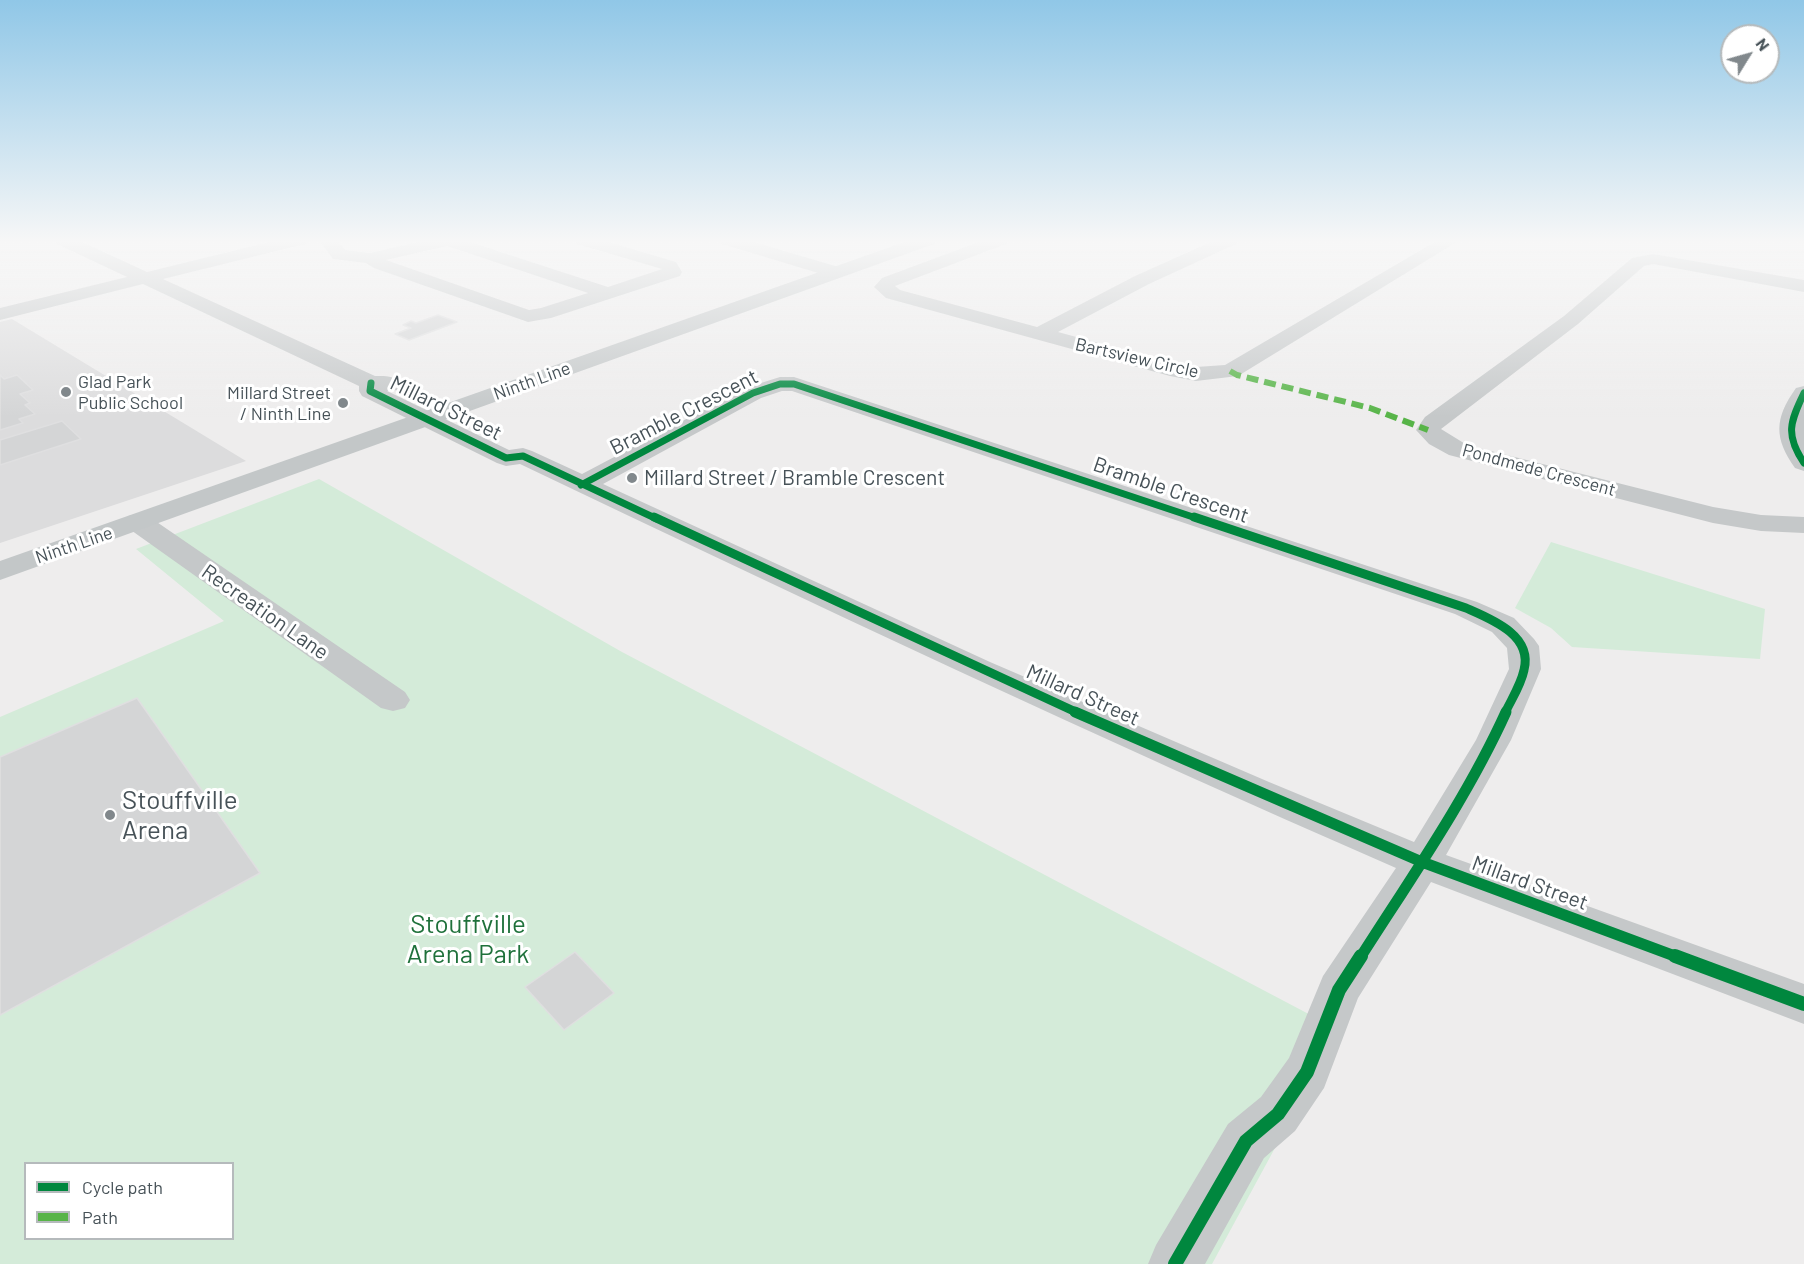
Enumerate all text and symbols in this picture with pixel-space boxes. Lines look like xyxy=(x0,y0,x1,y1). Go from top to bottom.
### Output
north arrow xyxy=(1720,24,1780,84)
text: N xyxy=(1752,34,1774,54)
street label: Bartsview Circle xyxy=(1073,333,1201,383)
street label: Ninth Line xyxy=(491,357,573,405)
street label: Bramble Crescent xyxy=(606,364,762,460)
street label: Millard Street xyxy=(386,370,506,446)
place label: Glad Park Public School xyxy=(78,371,183,413)
place label: Millard Street / Ninth Line xyxy=(227,382,331,424)
marker: Glad Park Public School xyxy=(59,385,73,399)
marker: Millard Street / Ninth Line xyxy=(336,396,350,410)
street label: Pondmede Crescent xyxy=(1460,439,1618,501)
street label: Bramble Crescent xyxy=(1090,452,1252,528)
place label: Millard Street / Bramble Crescent xyxy=(644,465,945,491)
marker: Millard Street / Bramble Crescent xyxy=(625,471,639,485)
street label: Ninth Line xyxy=(33,522,115,568)
street label: Recreation Lane xyxy=(197,559,333,665)
street label: Millard Street xyxy=(1022,659,1144,731)
place label: Stouffville Arena xyxy=(122,784,238,846)
marker: Stouffville Arena xyxy=(103,808,117,822)
street label: Millard Street xyxy=(1469,850,1591,916)
park label: Stouffville Arena Park xyxy=(407,908,529,970)
legend xyxy=(24,1162,234,1240)
text: Cycle path xyxy=(82,1176,163,1198)
text: Path xyxy=(82,1206,118,1228)

